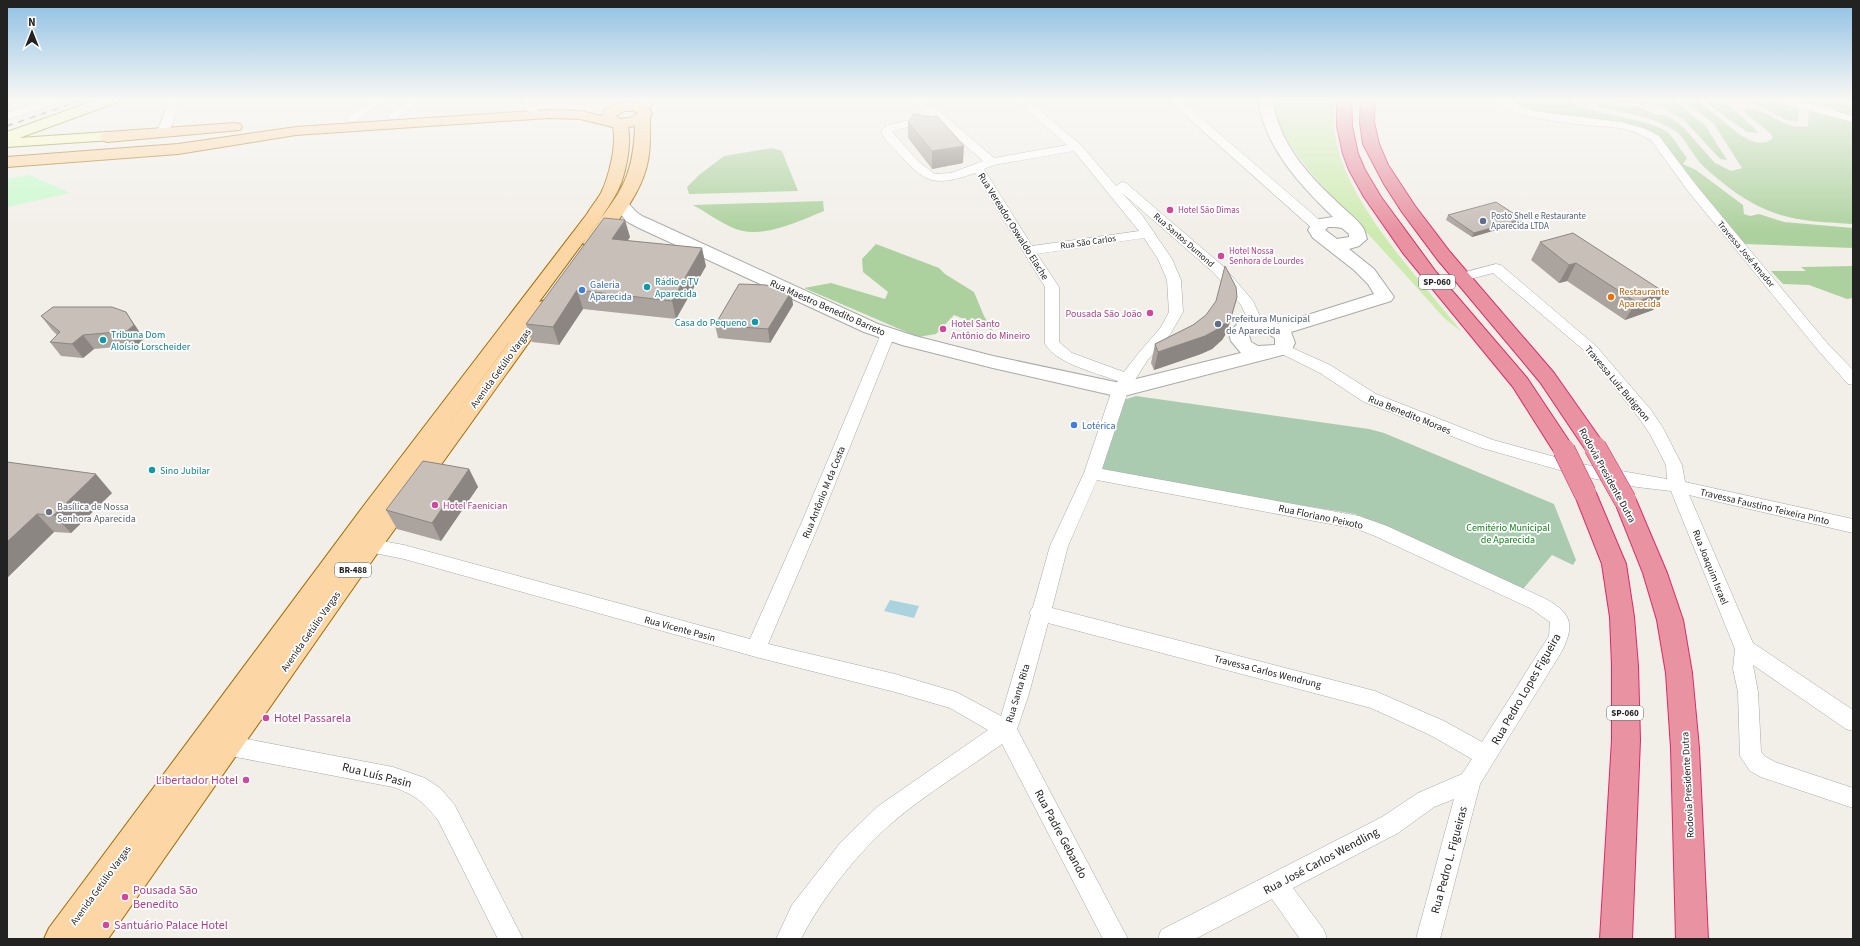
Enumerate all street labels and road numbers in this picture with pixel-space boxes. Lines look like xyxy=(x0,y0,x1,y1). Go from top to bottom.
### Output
street label: Rua Vereador Oswaldo Elache xyxy=(974,170,1052,283)
street label: Rua Santos Dumond xyxy=(1150,210,1217,270)
street label: Travessa José Amador xyxy=(1714,218,1778,291)
street label: Rua São Carlos xyxy=(1059,232,1117,253)
road number: SP-060 xyxy=(1419,275,1455,289)
street label: Rua Maestro Benedito Barreto xyxy=(768,276,887,340)
street label: Avenida Getúlio Vargas xyxy=(467,326,534,411)
street label: Travessa Luiz Butignon xyxy=(1581,343,1653,425)
street label: Rua Benedito Moraes xyxy=(1366,392,1453,438)
street label: Rodovia Presidente Dutra xyxy=(1575,426,1639,525)
street label: Rua Antônio M da Costa xyxy=(799,444,849,541)
street label: Travessa Faustino Teixeira Pinto xyxy=(1699,485,1831,529)
street label: Rua Floriano Peixoto xyxy=(1277,501,1364,533)
street label: Rua Joaquim Israel xyxy=(1689,528,1732,607)
road number: BR-488 xyxy=(335,563,371,577)
street label: Avenida Getúlio Vargas xyxy=(278,589,344,675)
street label: Rua Vicente Pasin xyxy=(643,613,717,645)
street label: Rua Pedro Lopes Figueira xyxy=(1487,630,1565,748)
street label: Travessa Carlos Wendrung xyxy=(1213,652,1323,692)
street label: Rua Santa Rita xyxy=(1002,662,1034,724)
road number: SP-060 xyxy=(1607,706,1643,720)
street label: Rodovia Presidente Dutra xyxy=(1678,732,1698,838)
street label: Rua Luís Pasin xyxy=(340,759,414,792)
street label: Rua Padre Gebando xyxy=(1030,787,1091,882)
street label: Rua Pedro L. Figueiras xyxy=(1427,805,1472,916)
street label: Rua José Carlos Wendling xyxy=(1260,824,1382,899)
street label: Avenida Getúlio Vargas xyxy=(67,843,134,928)

